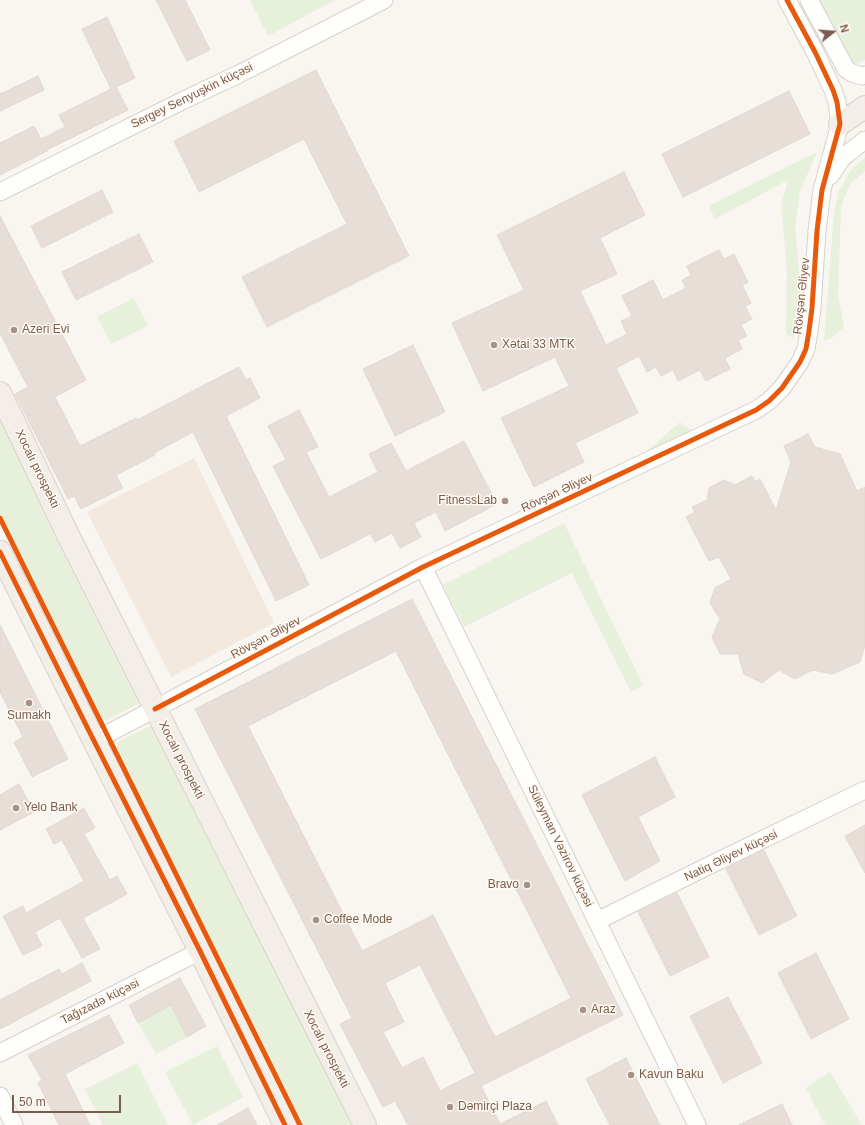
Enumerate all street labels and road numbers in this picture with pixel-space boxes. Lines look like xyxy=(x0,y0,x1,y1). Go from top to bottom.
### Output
street label: Sergey Senyuşkin küçəsi xyxy=(129,60,255,132)
street label: Rövşən Əliyev xyxy=(791,257,813,335)
street label: Xocalı prospekti xyxy=(12,427,62,511)
street label: Rövşən Əliyev xyxy=(519,470,595,516)
street label: Rövşən Əliyev xyxy=(229,614,303,662)
street label: Xocalı prospekti xyxy=(155,719,207,801)
street label: Süleyman Vəzirov küçəsi xyxy=(524,783,596,909)
street label: Natiq Əliyev küçəsi xyxy=(682,827,780,885)
street label: Tağızadə küçəsi xyxy=(58,976,142,1028)
street label: Xocalı prospekti xyxy=(300,1008,352,1090)

